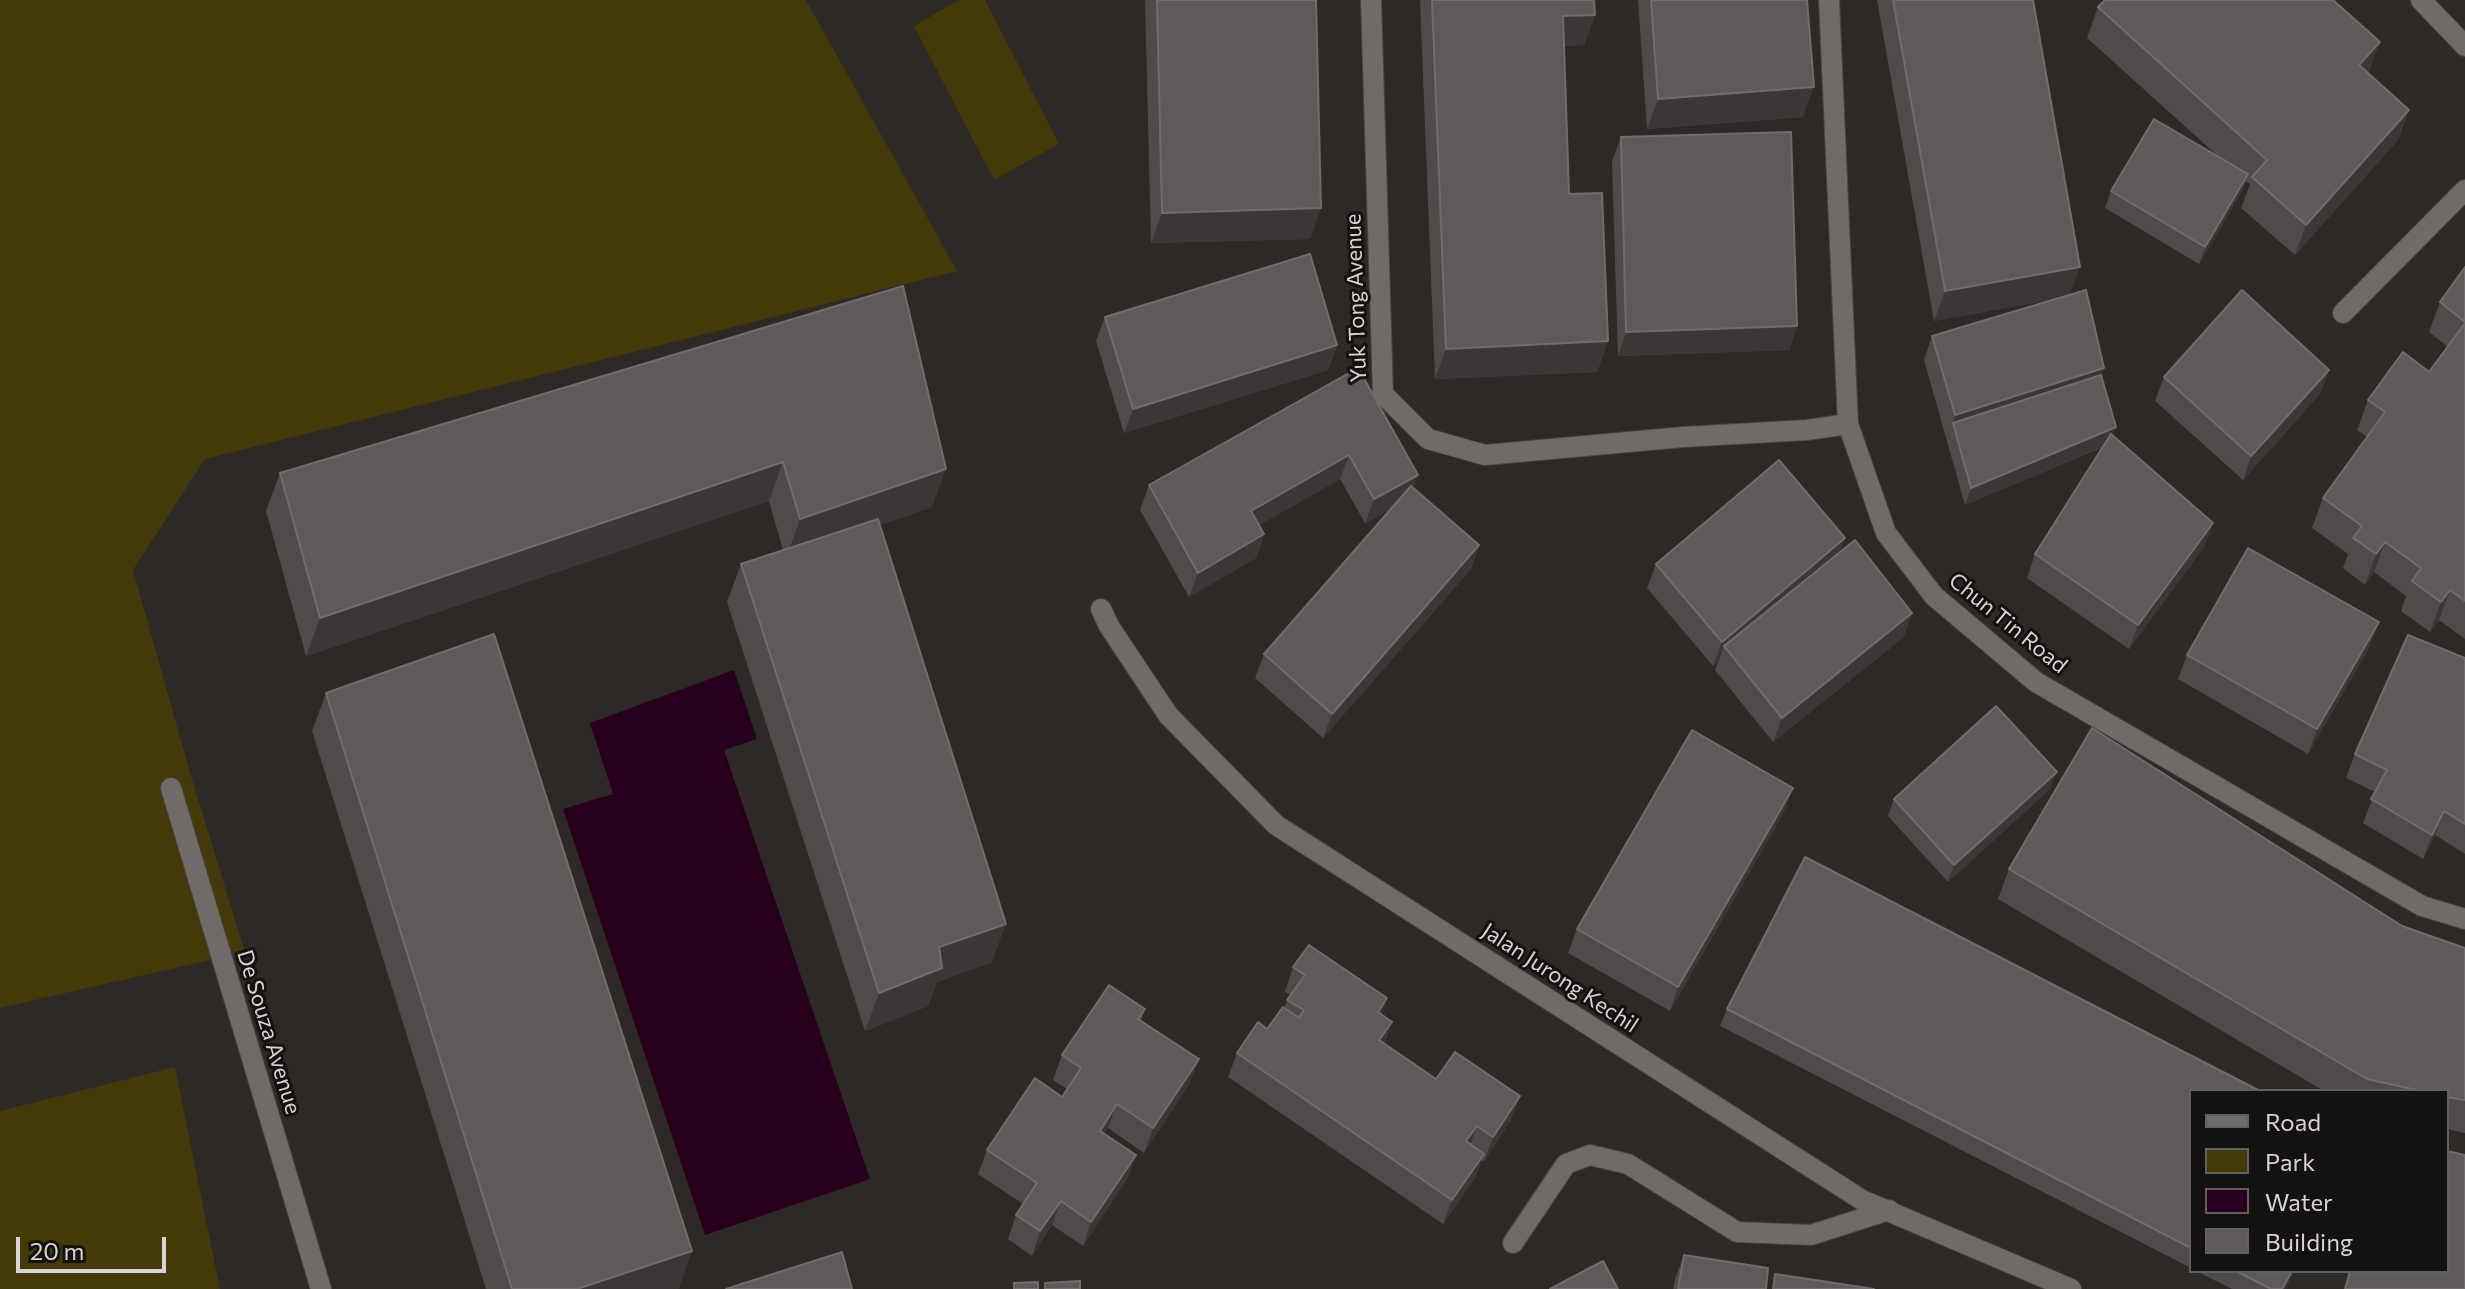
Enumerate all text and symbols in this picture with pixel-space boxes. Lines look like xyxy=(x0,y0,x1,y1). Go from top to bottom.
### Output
street label: Yuk Tong Avenue xyxy=(1340,213,1372,383)
street label: Chun Tin Road xyxy=(1943,567,2073,679)
street label: Jalan Jurong Kechil xyxy=(1477,918,1643,1038)
street label: De Souza Avenue xyxy=(231,947,307,1117)
legend xyxy=(2189,1089,2449,1273)
text: Road xyxy=(2265,1107,2321,1136)
text: Park xyxy=(2265,1147,2315,1176)
text: Water xyxy=(2265,1187,2333,1216)
scale bar xyxy=(20,1221,170,1271)
text: Building xyxy=(2265,1227,2353,1256)
text: 20 m xyxy=(30,1236,84,1265)

